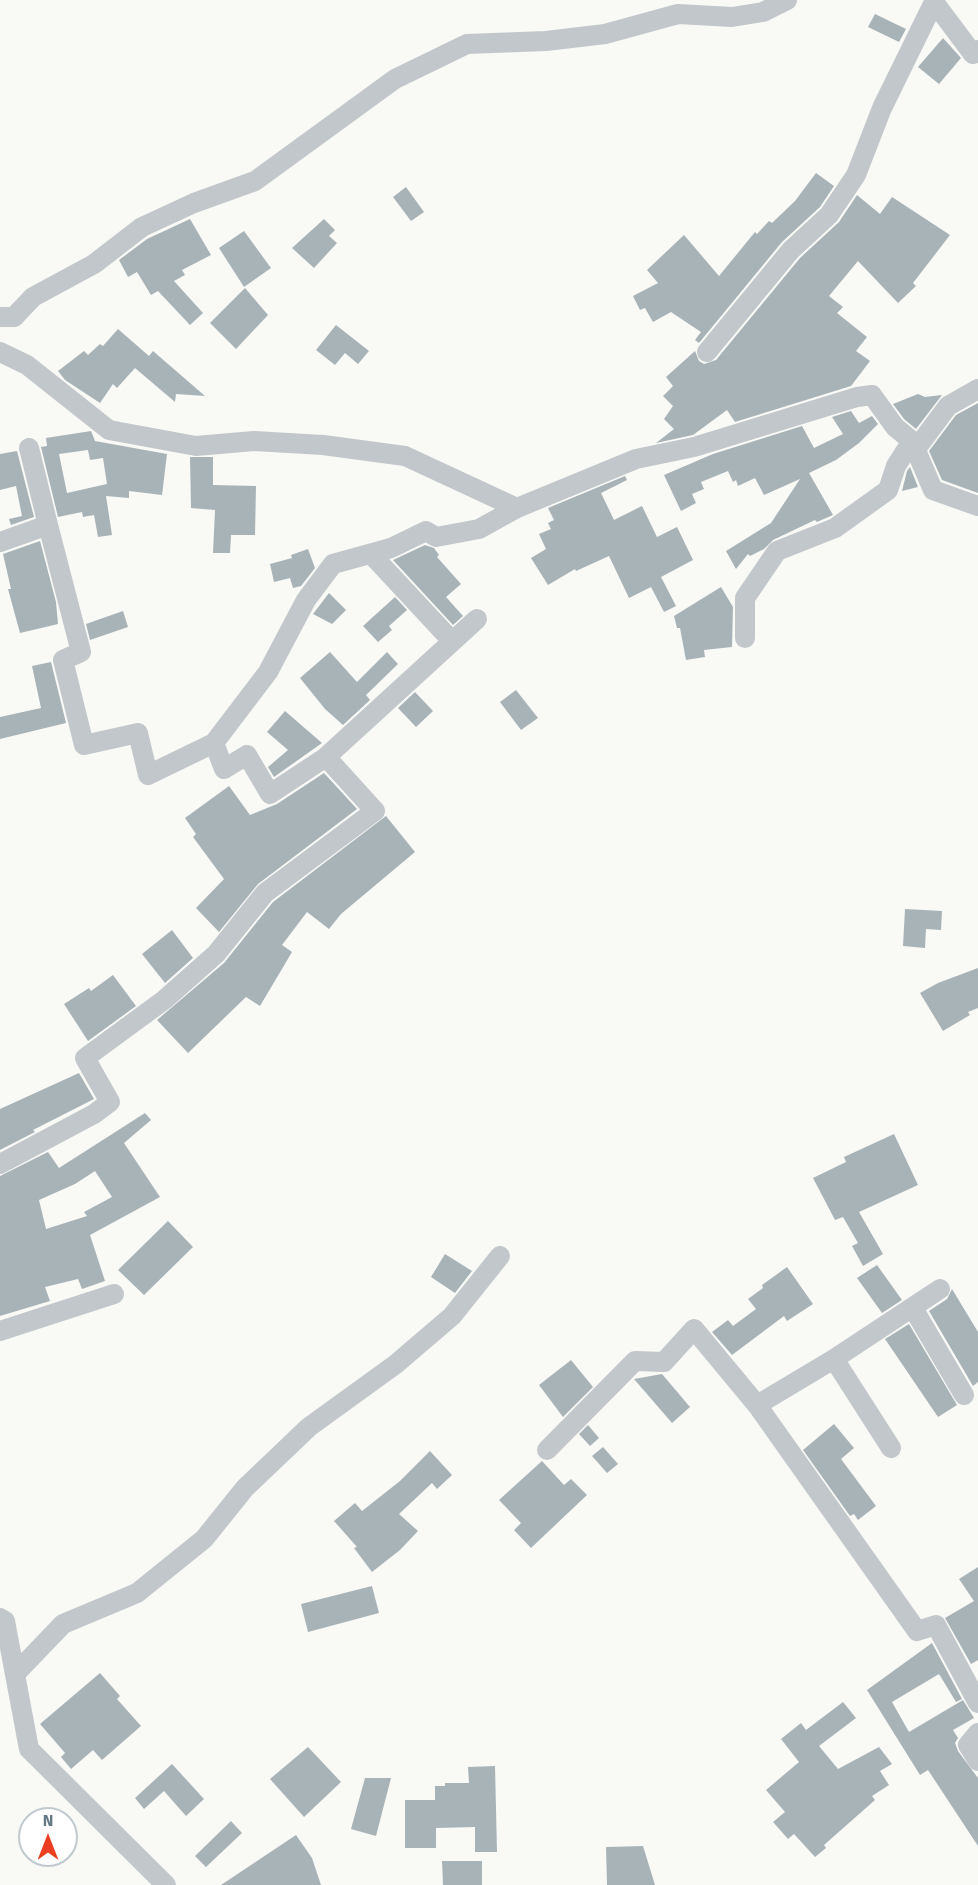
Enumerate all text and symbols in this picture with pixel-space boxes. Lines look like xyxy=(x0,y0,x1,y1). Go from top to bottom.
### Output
north arrow xyxy=(18,1807,78,1867)
text: N xyxy=(43,1811,53,1830)

